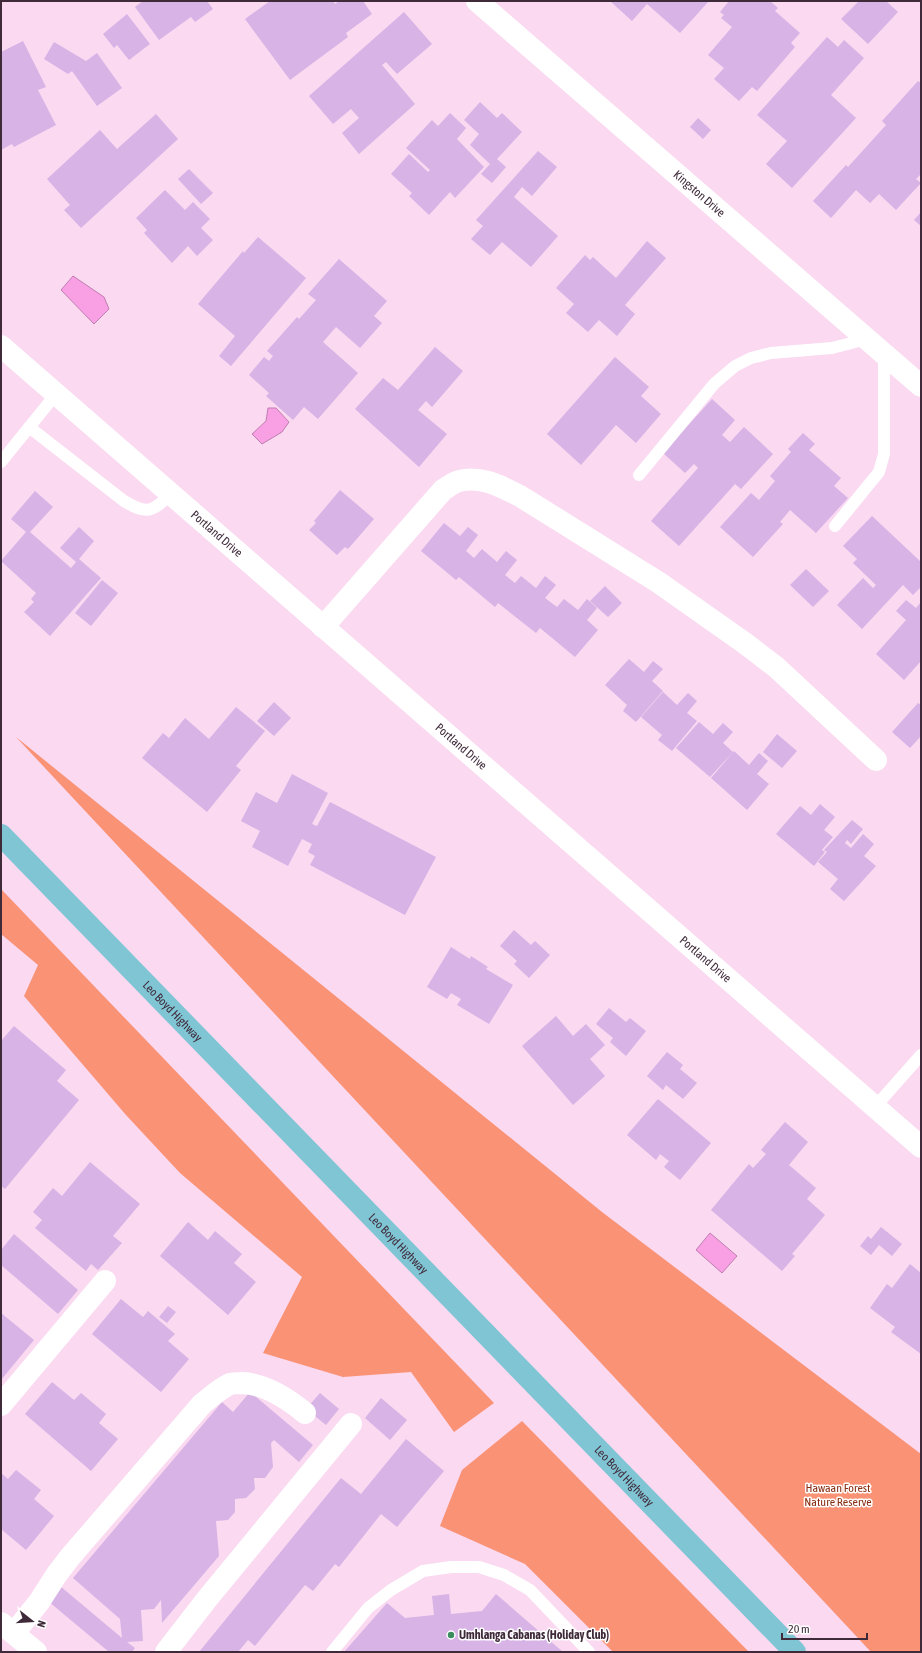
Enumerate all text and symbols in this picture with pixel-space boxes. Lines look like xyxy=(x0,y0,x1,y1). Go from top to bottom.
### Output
street label: Kingston Drive xyxy=(670,167,728,220)
street label: Portland Drive xyxy=(188,508,245,560)
street label: Portland Drive xyxy=(432,720,490,773)
street label: Portland Drive xyxy=(677,933,734,985)
street label: Leo Boyd Highway xyxy=(140,978,205,1045)
street label: Leo Boyd Highway xyxy=(366,1211,431,1277)
street label: Leo Boyd Highway xyxy=(591,1443,657,1509)
park label: Hawaan Forest Nature Reserve xyxy=(804,1481,872,1509)
north arrow xyxy=(12,1601,52,1641)
scale bar xyxy=(782,1615,867,1641)
text: N xyxy=(35,1619,48,1629)
text: 20 m xyxy=(788,1622,810,1636)
place label: Umhlanga Cabanas (Holiday Club) xyxy=(459,1628,609,1642)
marker: Umhlanga Cabanas (Holiday Club) xyxy=(446,1630,456,1640)

